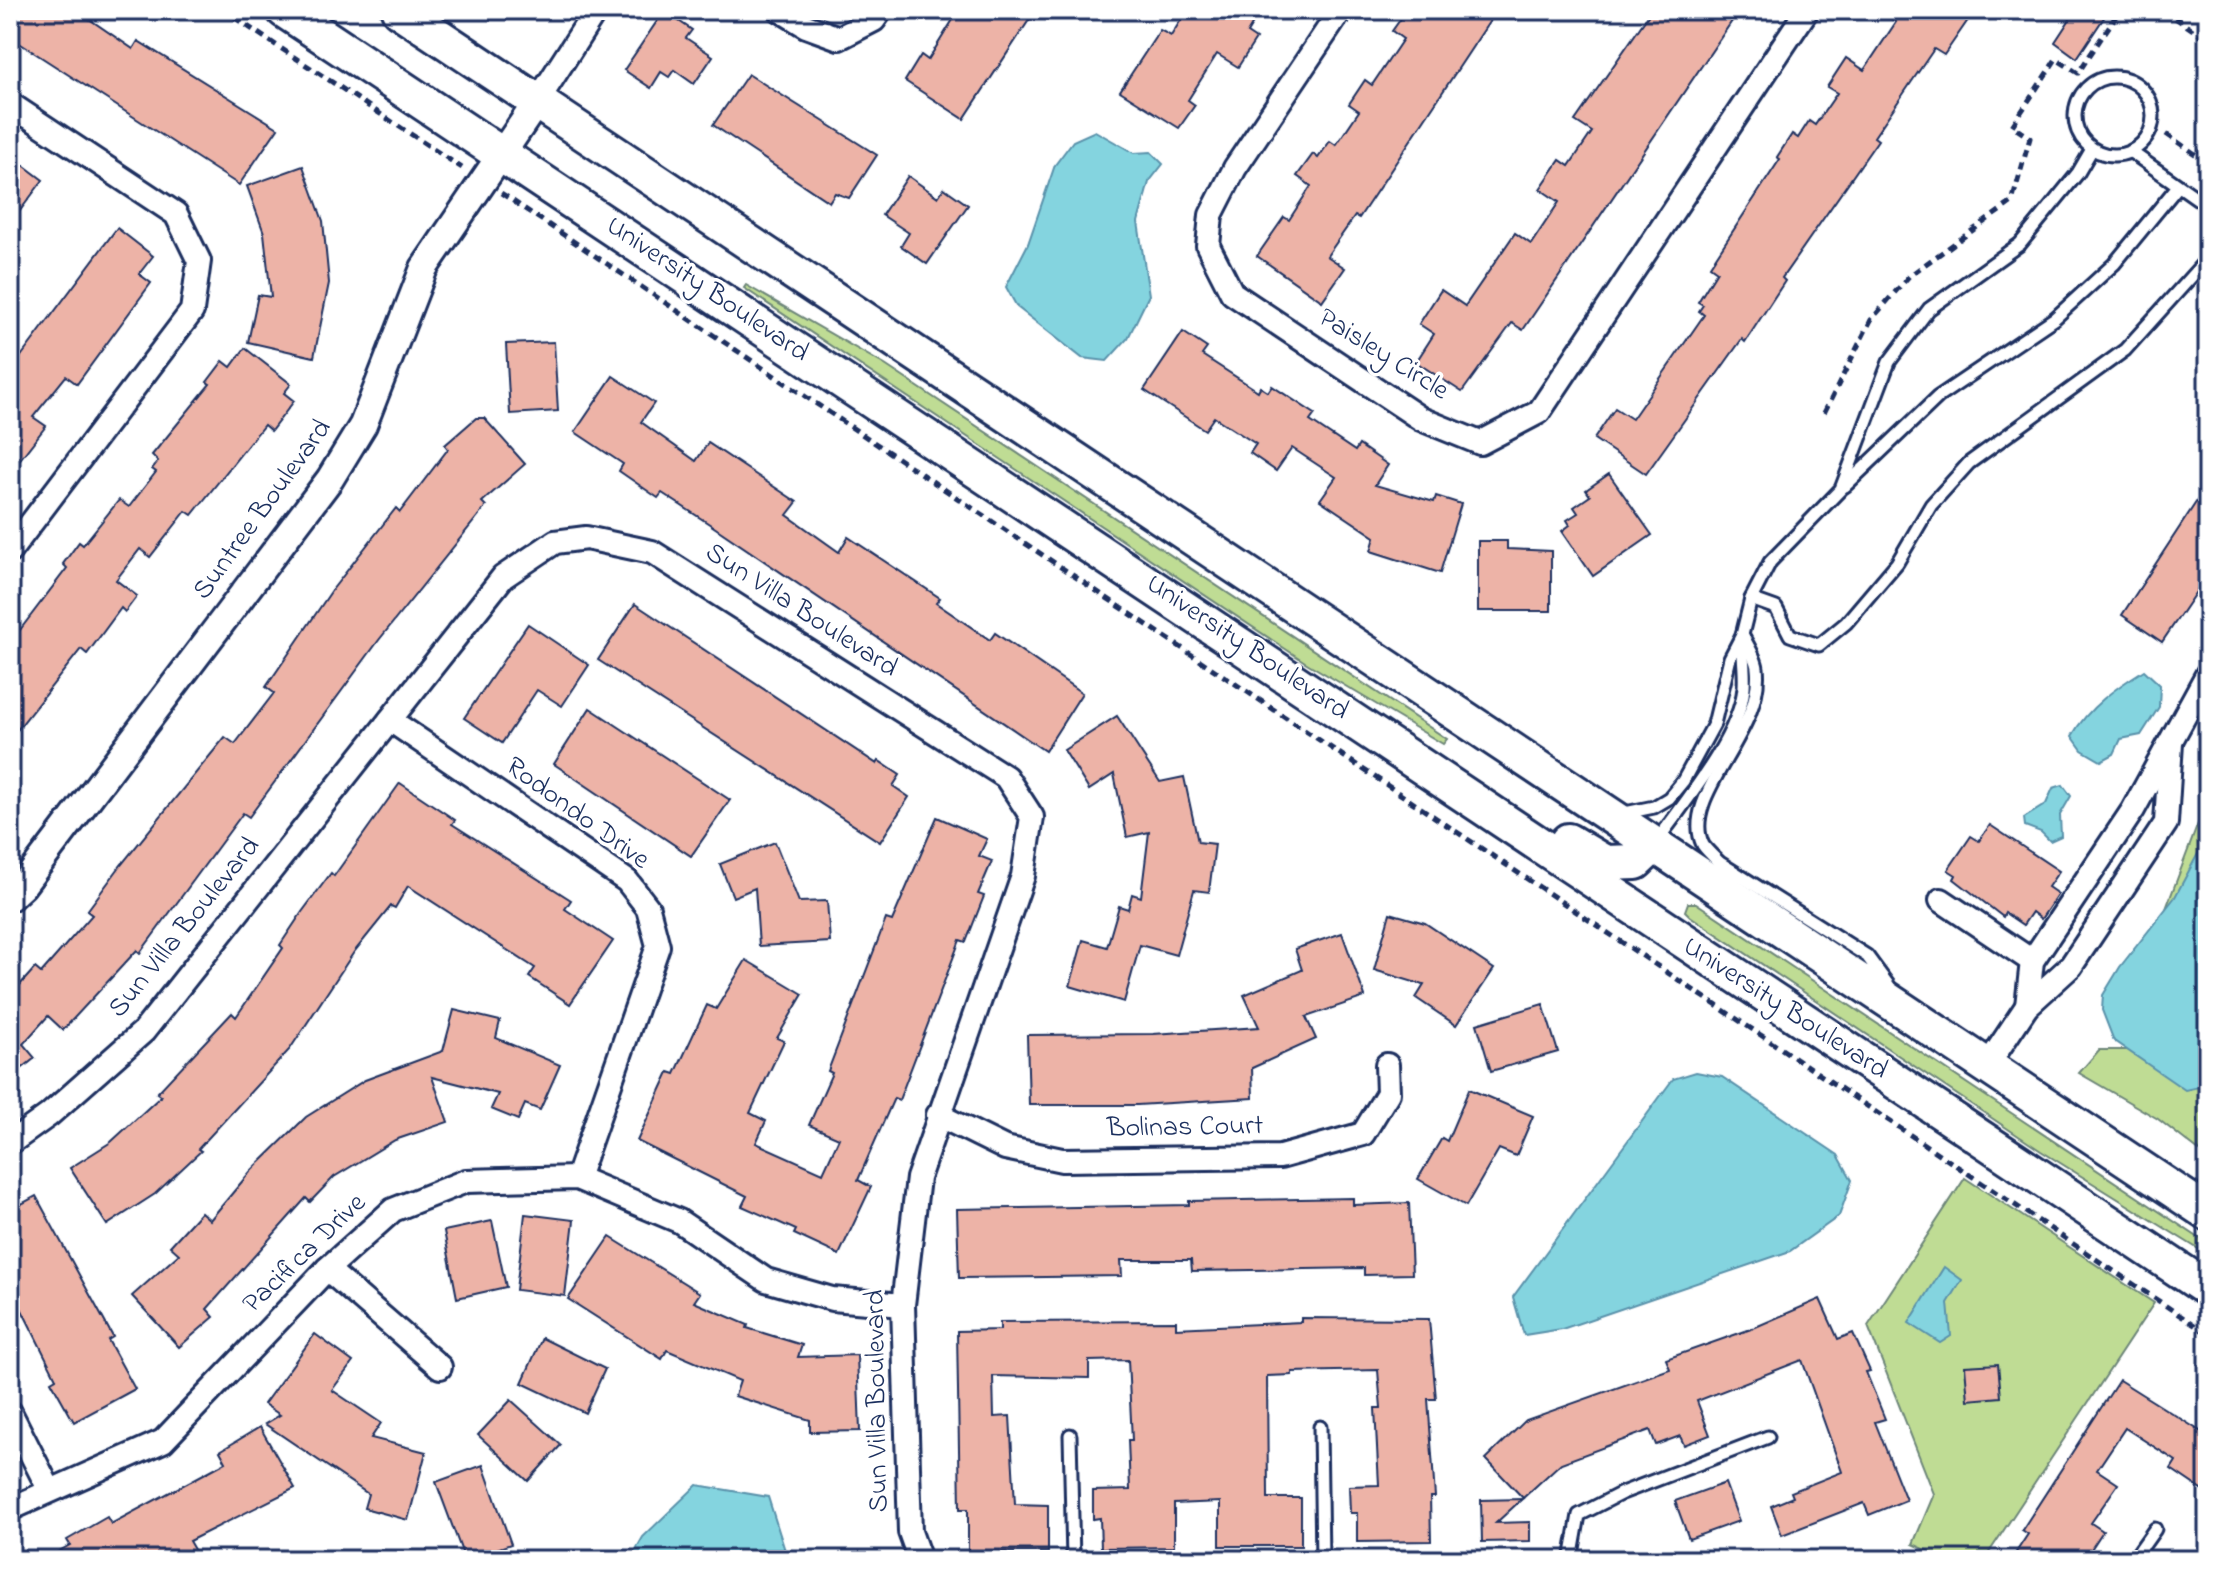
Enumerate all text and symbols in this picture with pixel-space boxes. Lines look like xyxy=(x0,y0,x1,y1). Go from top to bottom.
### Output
street label: University Boulevard xyxy=(597,207,817,374)
street label: Paisley Circle xyxy=(1310,299,1457,412)
street label: Suntree Boulevard xyxy=(183,411,343,609)
street label: Sun Villa Boulevard xyxy=(696,533,906,689)
street label: University Boulevard xyxy=(1137,565,1357,732)
street label: Rodondo Drive xyxy=(496,747,658,881)
street label: Sun Villa Boulevard xyxy=(99,828,271,1027)
street label: University Boulevard xyxy=(1674,927,1896,1091)
street label: Bolinas Court xyxy=(1105,1106,1264,1150)
street label: Pacifica Drive xyxy=(234,1184,376,1324)
street label: Sun Villa Boulevard xyxy=(856,1289,900,1513)

